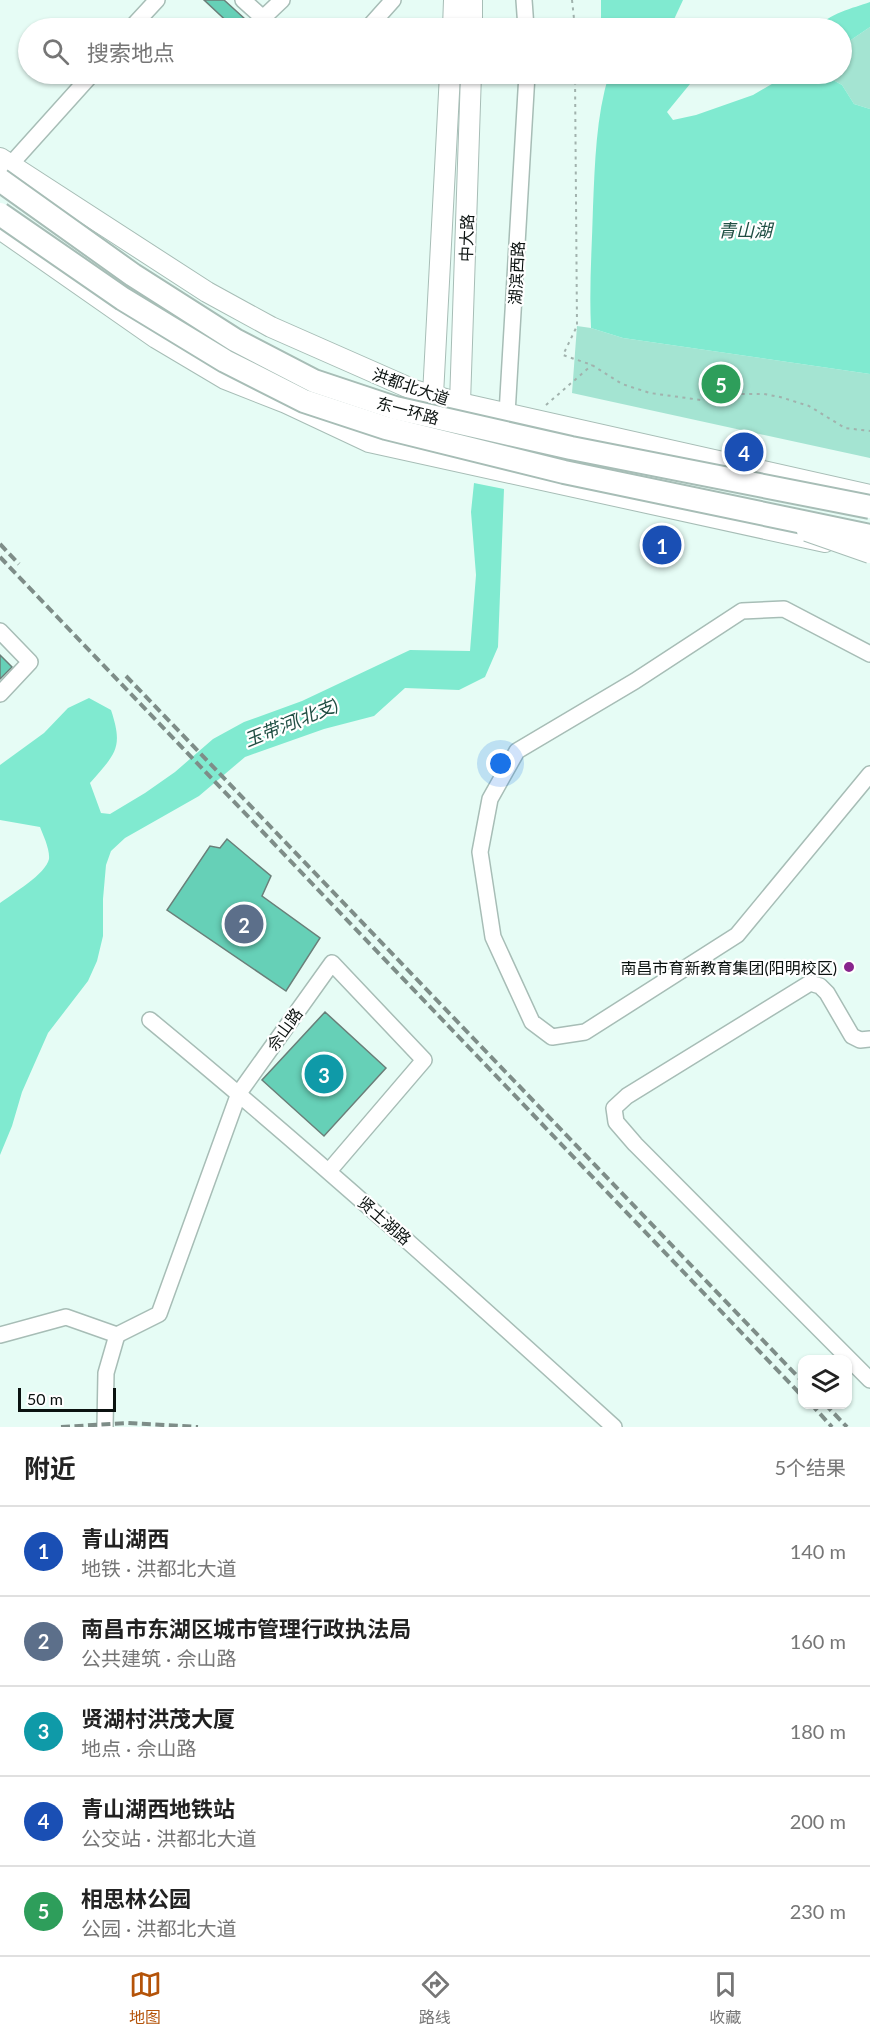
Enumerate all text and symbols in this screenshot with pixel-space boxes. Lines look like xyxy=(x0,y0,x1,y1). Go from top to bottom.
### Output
search box xyxy=(18,18,852,84)
icon: search xyxy=(39,35,72,68)
text: 搜索地点 xyxy=(87,39,175,66)
street label: 中大路 xyxy=(456,214,476,262)
water label: 青山湖 xyxy=(718,219,775,241)
street label: 湖滨西路 xyxy=(505,241,527,305)
pin: 5 xyxy=(702,362,740,406)
street label: 洪都北大道 xyxy=(370,364,452,408)
street label: 东一环路 xyxy=(375,393,441,427)
pin: 4 xyxy=(724,430,764,474)
pin: 1 xyxy=(642,522,682,568)
water label: 玉带河(北支) xyxy=(241,693,341,751)
your location xyxy=(486,749,515,778)
pin: 2 xyxy=(224,902,264,946)
place label: 南昌市育新教育集团(阳明校区) xyxy=(620,958,837,977)
marker: 南昌市育新教育集团(阳明校区) xyxy=(842,960,856,974)
street label: 佘山路 xyxy=(262,1004,306,1054)
pin: 3 xyxy=(304,1052,344,1096)
street label: 贤士湖路 xyxy=(355,1192,415,1248)
map controls xyxy=(798,1355,852,1409)
button: layers xyxy=(798,1355,852,1409)
scale bar xyxy=(18,1385,116,1412)
text: 50 m xyxy=(27,1389,63,1408)
text: 附近 xyxy=(24,1452,76,1484)
text: 5个结果 xyxy=(774,1455,846,1479)
text: 青山湖西 xyxy=(81,1525,169,1552)
text: 1 xyxy=(38,1539,49,1563)
text: 140 m xyxy=(790,1539,846,1563)
text: 地铁 · 洪都北大道 xyxy=(81,1556,236,1580)
text: 南昌市东湖区城市管理行政执法局 xyxy=(81,1615,411,1642)
text: 2 xyxy=(38,1629,49,1653)
text: 160 m xyxy=(790,1629,846,1653)
text: 公共建筑 · 佘山路 xyxy=(81,1646,236,1670)
text: 贤湖村洪茂大厦 xyxy=(81,1705,235,1732)
text: 3 xyxy=(38,1719,49,1743)
text: 180 m xyxy=(790,1719,846,1743)
text: 地点 · 佘山路 xyxy=(81,1736,196,1760)
text: 青山湖西地铁站 xyxy=(81,1795,235,1822)
text: 4 xyxy=(38,1809,49,1833)
text: 200 m xyxy=(790,1809,846,1833)
text: 公交站 · 洪都北大道 xyxy=(81,1826,256,1850)
text: 相思林公园 xyxy=(81,1885,191,1912)
text: 5 xyxy=(38,1899,49,1923)
text: 230 m xyxy=(790,1899,846,1923)
text: 公园 · 洪都北大道 xyxy=(81,1916,236,1940)
tab: 地图 xyxy=(129,1968,162,2028)
tab: 路线 xyxy=(419,1968,452,2028)
tab: 收藏 xyxy=(709,1968,742,2028)

